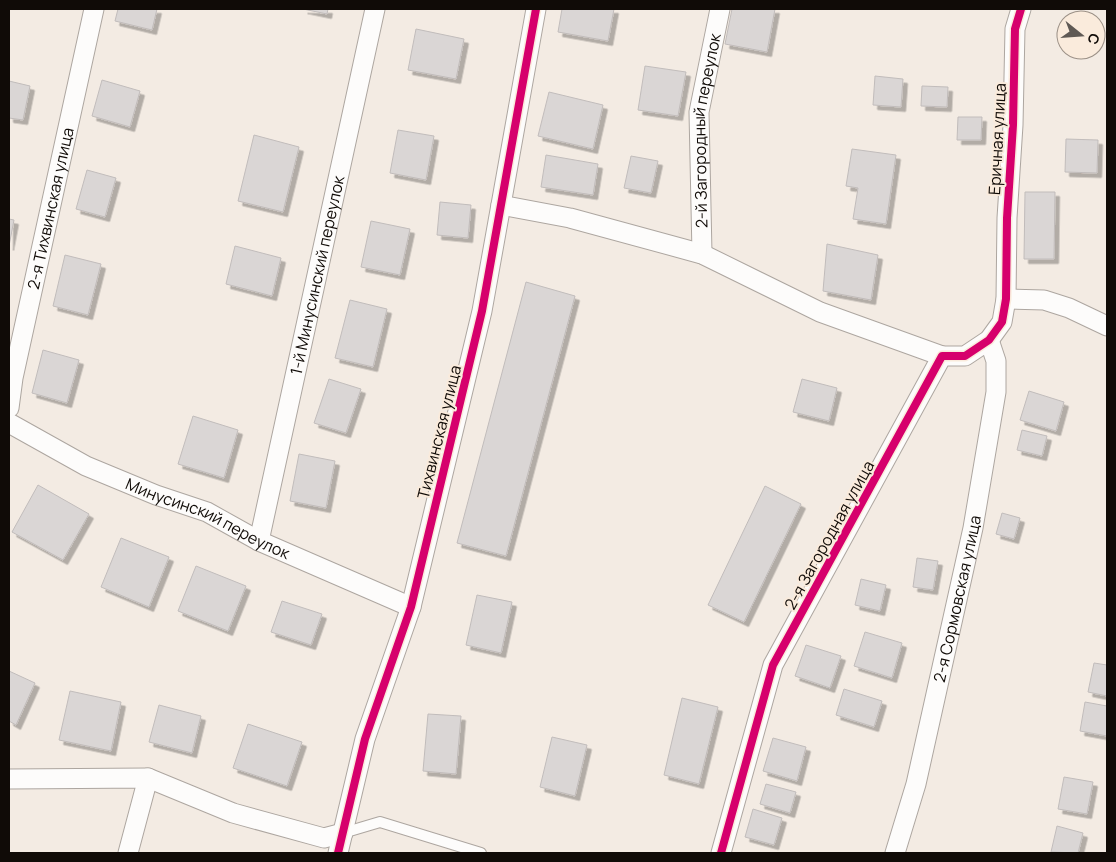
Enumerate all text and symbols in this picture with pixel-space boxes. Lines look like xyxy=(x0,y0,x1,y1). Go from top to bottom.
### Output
north arrow xyxy=(1056,10,1106,60)
street label: 2-й Загородный переулок xyxy=(687,30,726,228)
text: С xyxy=(1083,31,1105,47)
street label: Еричная улица xyxy=(983,83,1011,195)
street label: 2-я Тихвинская улица xyxy=(22,125,79,291)
street label: 1-й Минусинский переулок xyxy=(285,173,350,377)
street label: Тихвинская улица xyxy=(412,363,466,501)
street label: 2-я Загородная улица xyxy=(779,457,879,613)
street label: Минусинский переулок xyxy=(122,473,294,564)
street label: 2-я Сормовская улица xyxy=(928,514,986,684)

